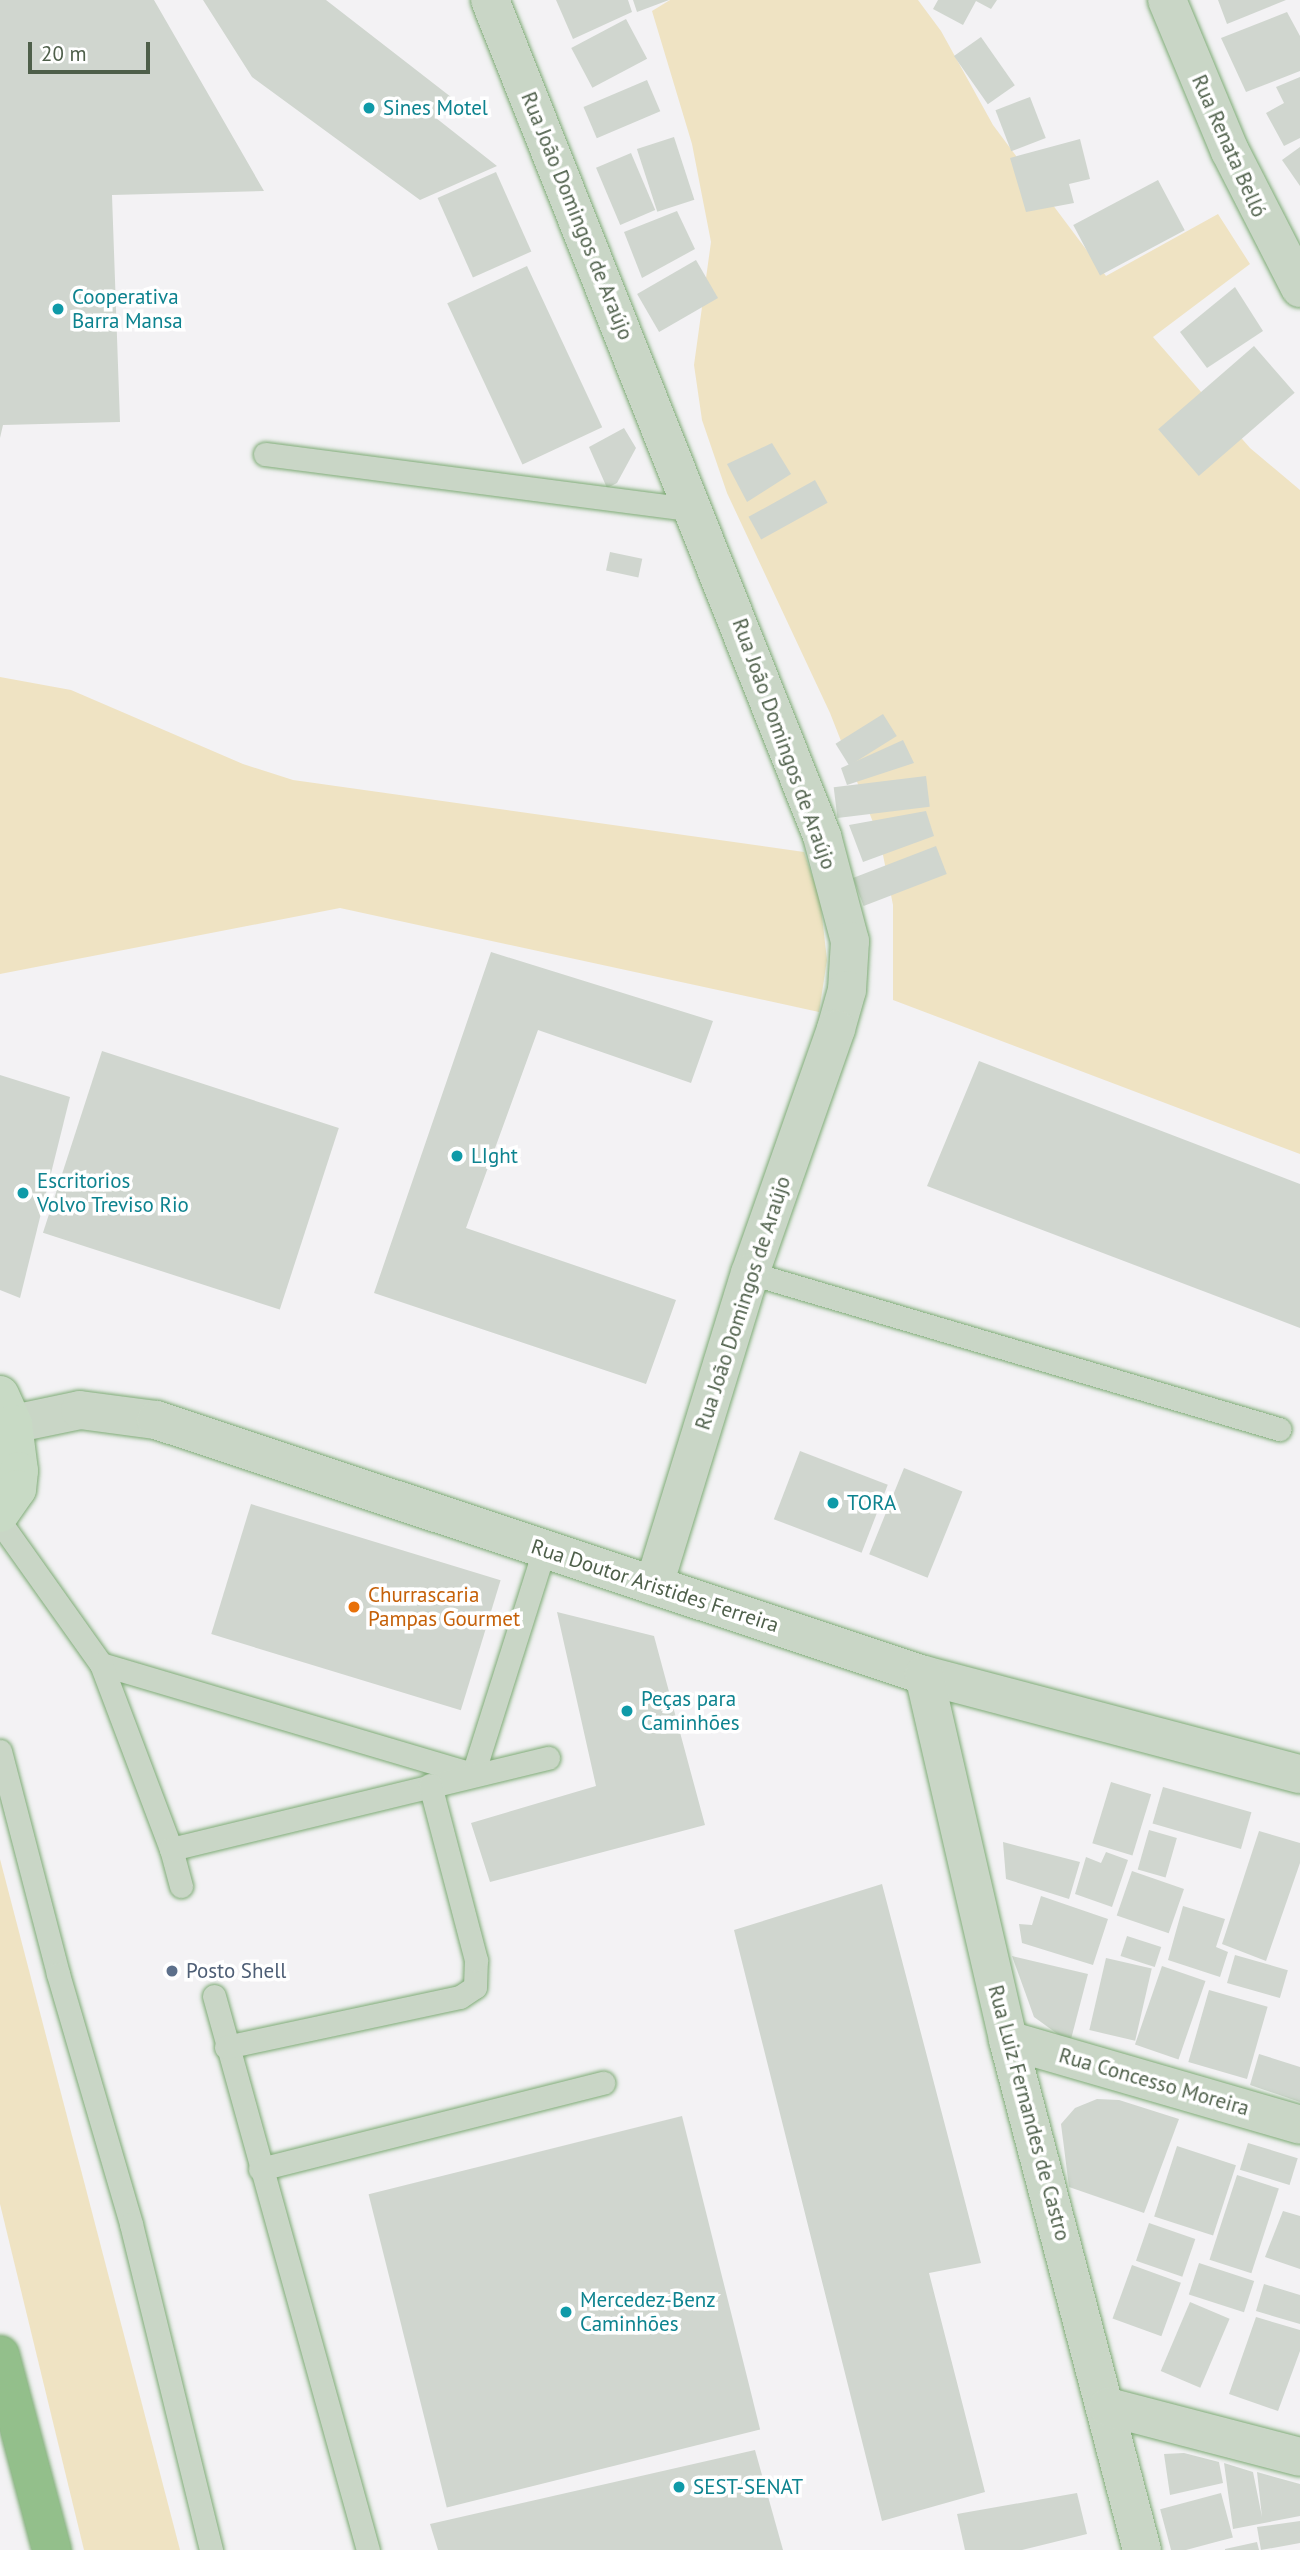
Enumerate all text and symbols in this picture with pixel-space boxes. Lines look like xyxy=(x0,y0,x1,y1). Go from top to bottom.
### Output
scale bar xyxy=(32,28,154,72)
text: 20 m xyxy=(41,40,87,67)
street label: Rua Renata Belló xyxy=(1186,71,1272,221)
street label: Rua João Domingos de Araújo xyxy=(515,88,639,344)
place label: Sines Motel xyxy=(383,95,488,121)
marker: Sines Motel xyxy=(361,100,377,116)
place label: Cooperativa Barra Mansa xyxy=(72,284,183,334)
marker: Cooperativa Barra Mansa xyxy=(50,301,66,317)
street label: Rua João Domingos de Araújo xyxy=(727,615,841,873)
place label: LIght xyxy=(471,1143,518,1169)
marker: LIght xyxy=(449,1148,465,1164)
place label: Escritorios Volvo Treviso Rio xyxy=(37,1168,189,1218)
street label: Rua João Domingos de Araújo xyxy=(690,1173,796,1433)
marker: Escritorios Volvo Treviso Rio xyxy=(15,1185,31,1201)
place label: TORA xyxy=(847,1490,896,1516)
marker: TORA xyxy=(825,1495,841,1511)
street label: Rua Doutor Aristides Ferreira xyxy=(528,1534,782,1638)
place label: Churrascaria Pampas Gourmet xyxy=(368,1582,520,1632)
marker: Churrascaria Pampas Gourmet xyxy=(346,1599,362,1615)
place label: Peças para Caminhões xyxy=(641,1686,739,1736)
marker: Peças para Caminhões xyxy=(619,1703,635,1719)
place label: Posto Shell xyxy=(186,1958,286,1984)
marker: Posto Shell xyxy=(164,1963,180,1979)
street label: Rua Luiz Fernandes de Castro xyxy=(983,1982,1075,2244)
street label: Rua Concesso Moreira xyxy=(1056,2043,1252,2121)
place label: Mercedez-Benz Caminhões xyxy=(580,2287,716,2337)
marker: Mercedez-Benz Caminhões xyxy=(558,2304,574,2320)
place label: SEST-SENAT xyxy=(693,2474,803,2500)
marker: SEST-SENAT xyxy=(671,2479,687,2495)

